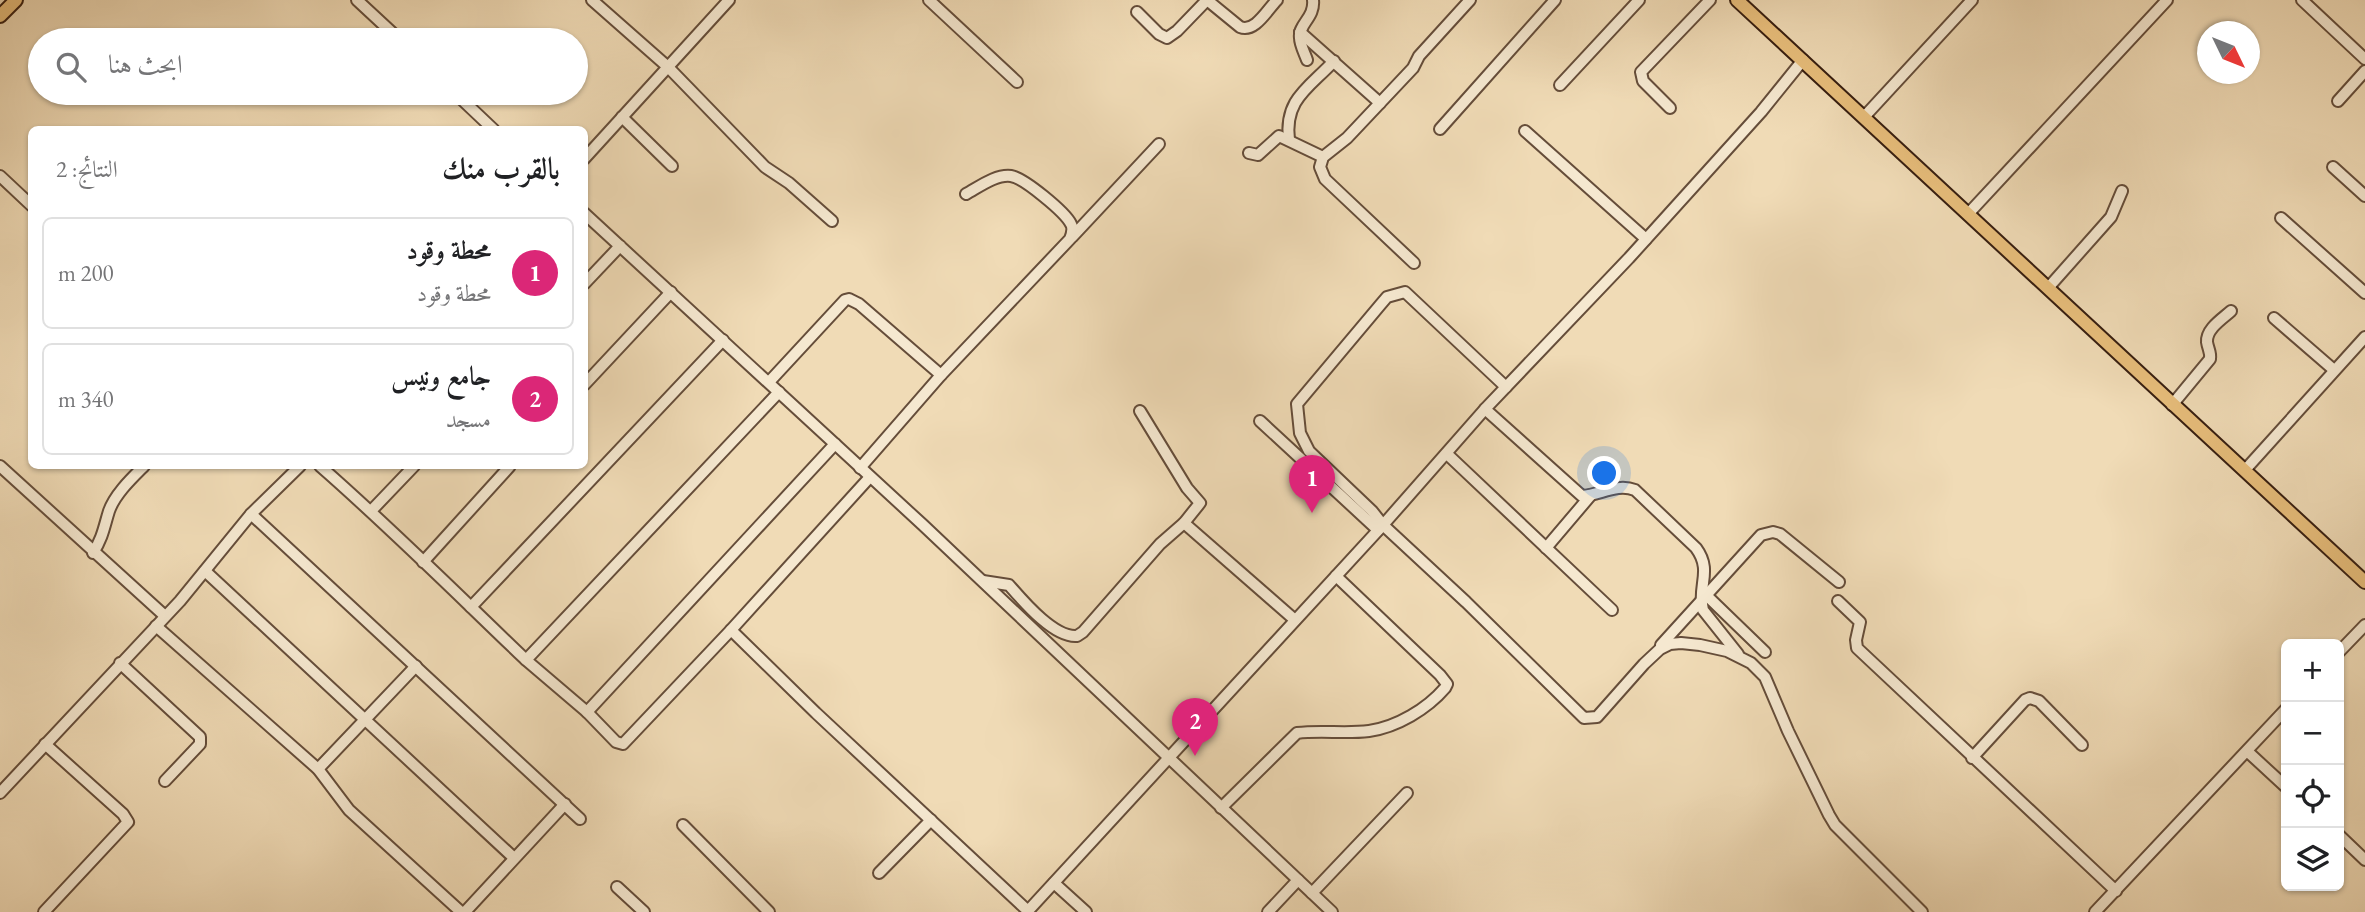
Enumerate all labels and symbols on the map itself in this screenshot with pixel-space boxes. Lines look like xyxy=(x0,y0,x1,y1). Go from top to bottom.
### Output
north arrow xyxy=(2197,21,2260,84)
pin: 1 xyxy=(1289,455,1335,513)
your location xyxy=(1587,456,1621,490)
pin: 2 xyxy=(1172,698,1218,756)

